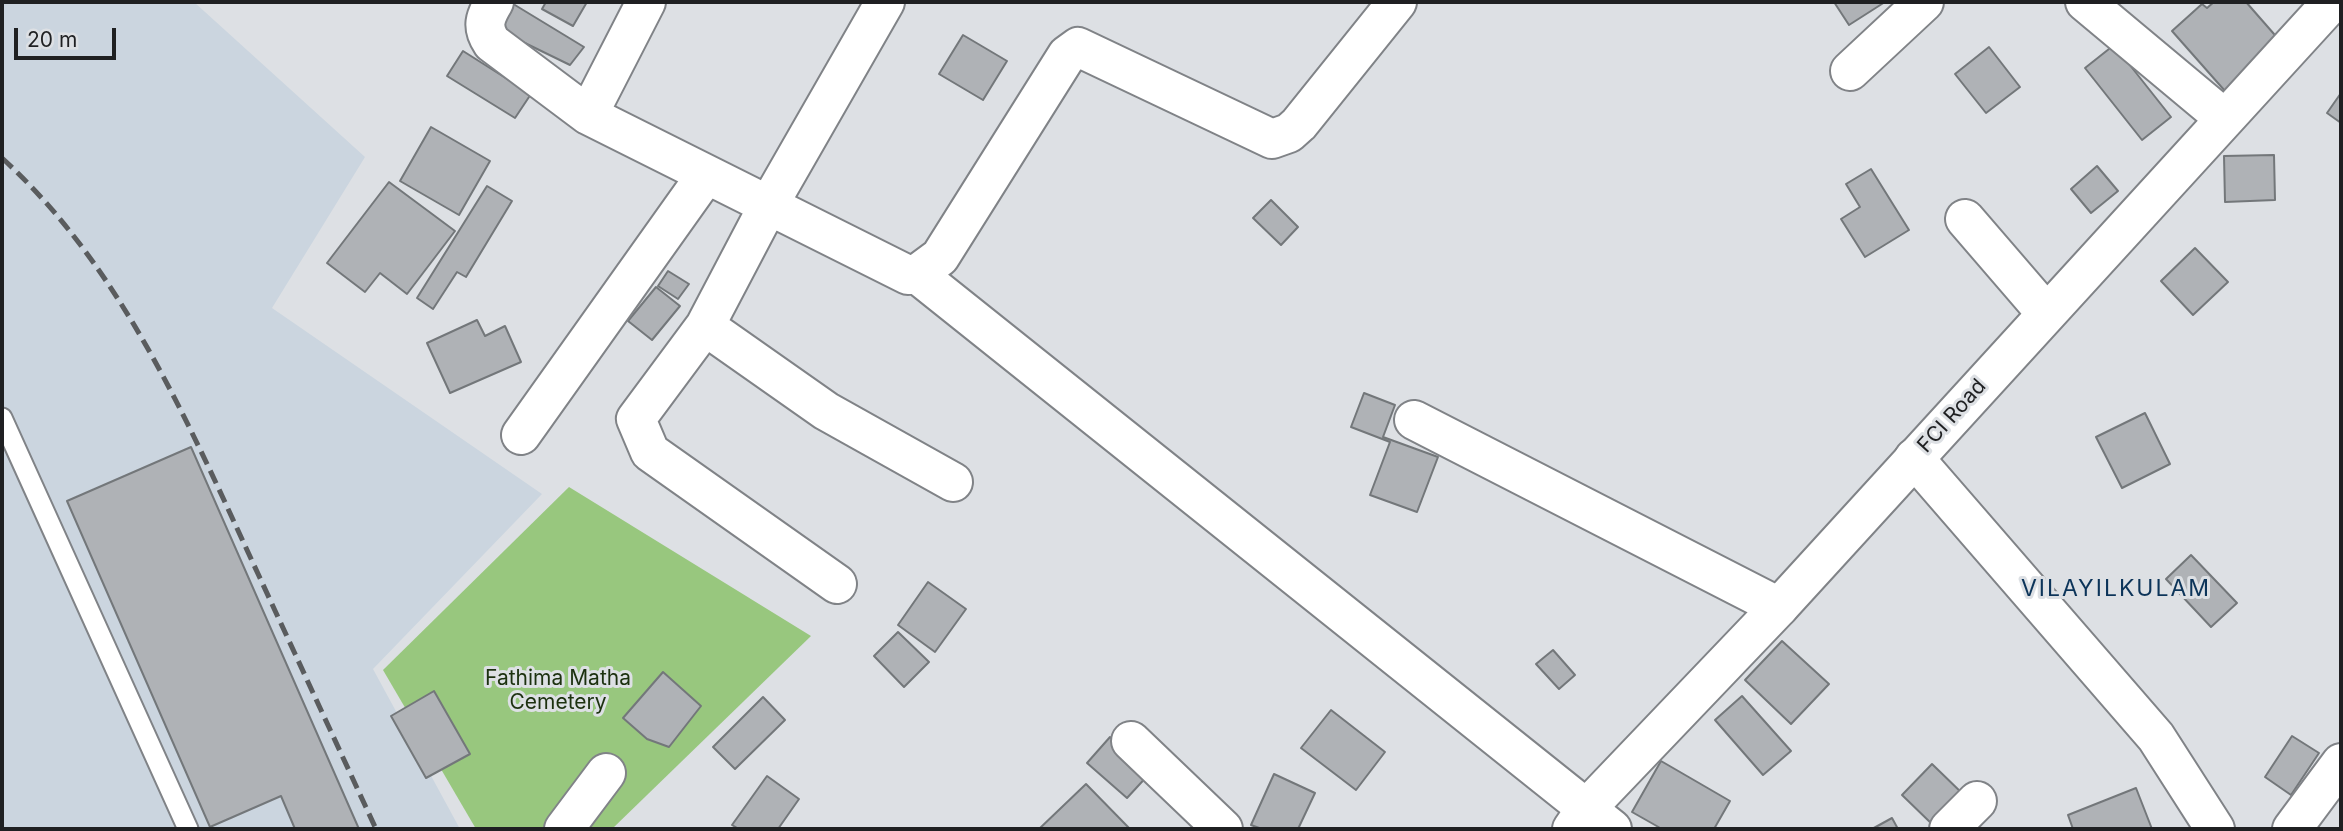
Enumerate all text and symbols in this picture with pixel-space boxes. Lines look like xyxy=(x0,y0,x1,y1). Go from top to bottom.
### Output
scale bar xyxy=(18,14,119,58)
text: 20 m xyxy=(27,27,77,52)
street label: FCI Road xyxy=(1913,374,1991,458)
district label: VILAYILKULAM xyxy=(2022,575,2210,603)
park label: Fathima Matha Cemetery xyxy=(485,666,631,716)

